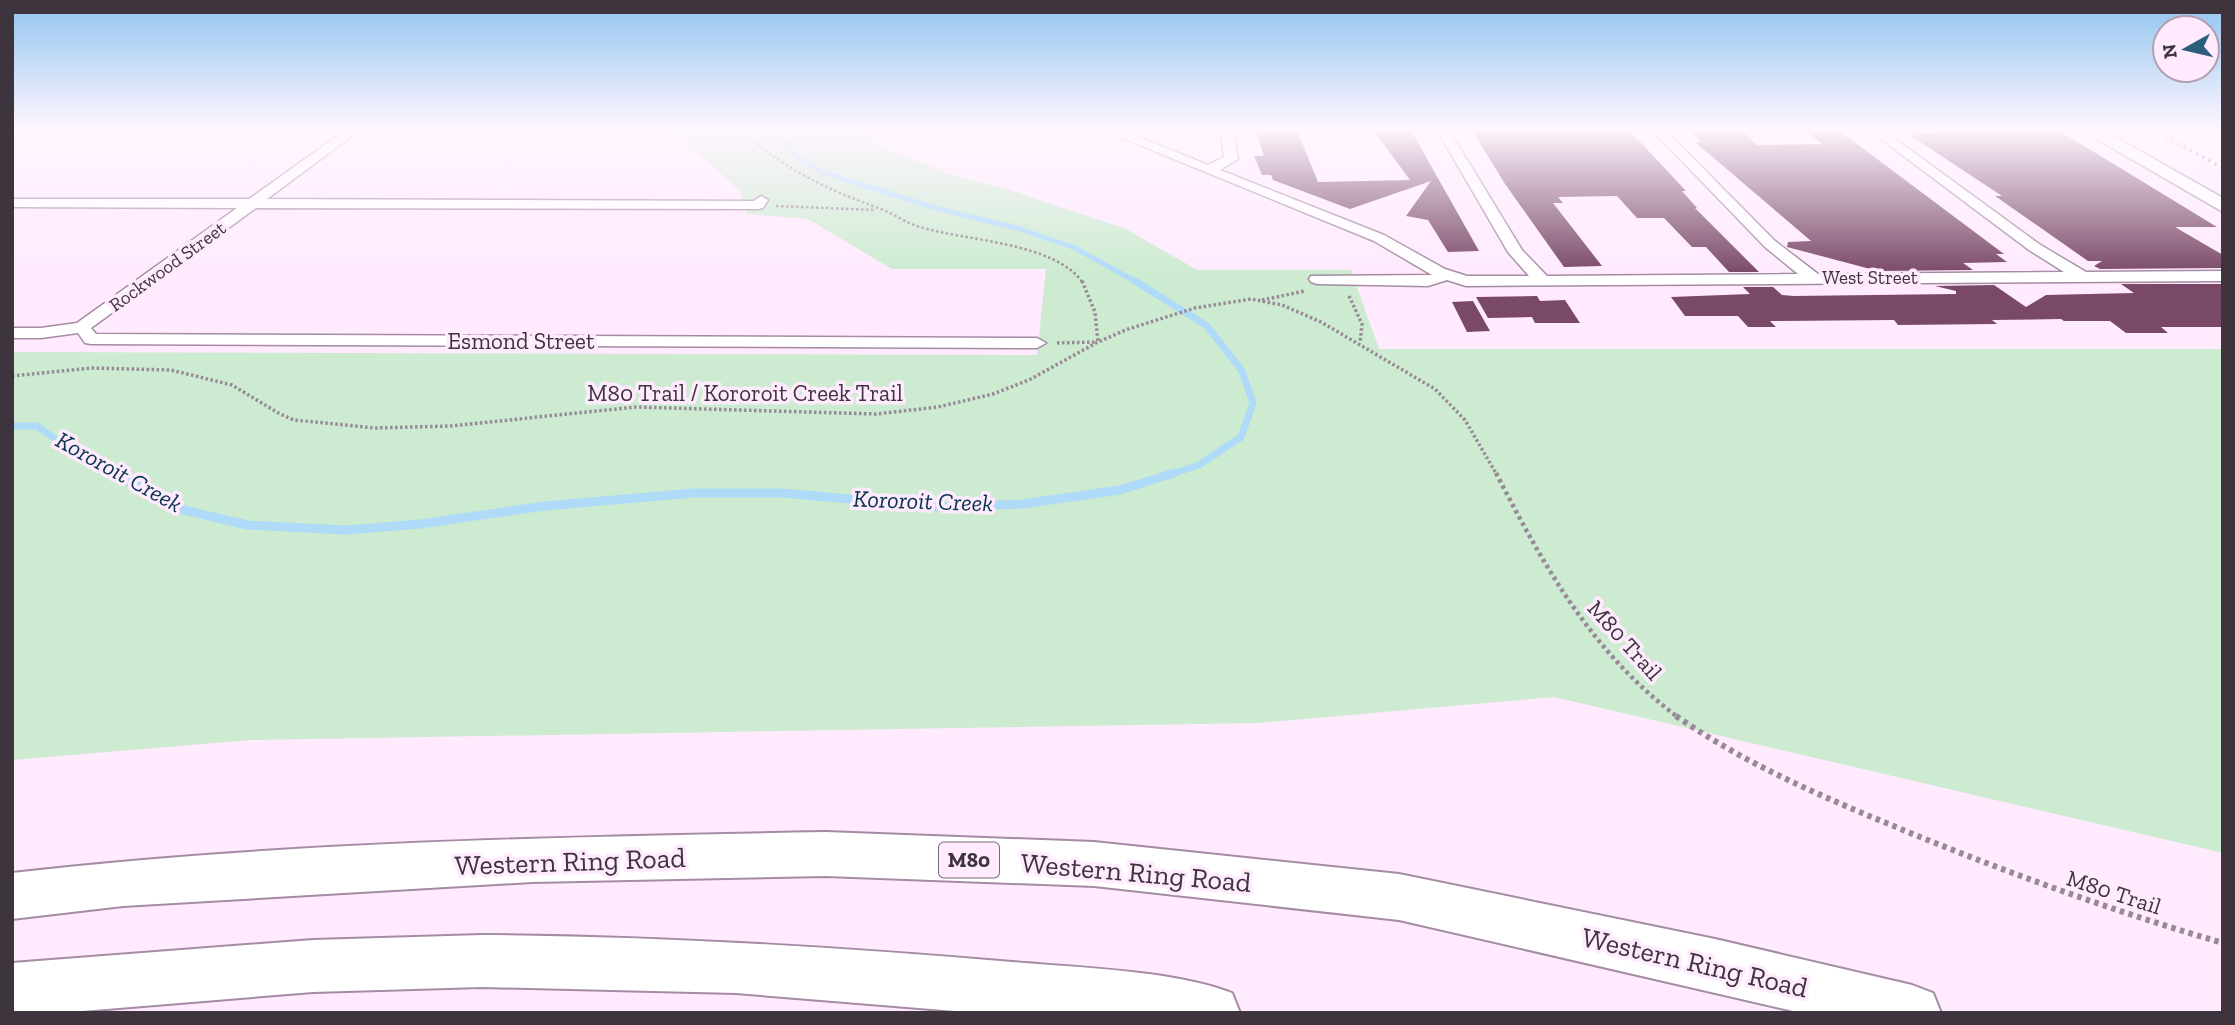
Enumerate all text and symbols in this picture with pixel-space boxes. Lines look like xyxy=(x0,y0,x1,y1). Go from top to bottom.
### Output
north arrow xyxy=(2151,14,2221,84)
text: N xyxy=(2157,43,2182,60)
street label: Rockwood Street xyxy=(104,216,230,316)
street label: West Street xyxy=(1822,266,1918,289)
street label: Esmond Street xyxy=(448,327,595,355)
street label: M80 Trail / Kororoit Creek Trail xyxy=(587,379,903,407)
water label: Kororoit Creek xyxy=(51,425,188,518)
water label: Kororoit Creek xyxy=(853,484,994,517)
street label: M80 Trail xyxy=(1582,594,1668,686)
street label: Western Ring Road xyxy=(454,841,686,882)
road number: M80 xyxy=(939,842,999,878)
street label: Western Ring Road xyxy=(1019,846,1252,899)
street label: M80 Trail xyxy=(2063,864,2165,920)
street label: Western Ring Road xyxy=(1579,920,1811,1005)

